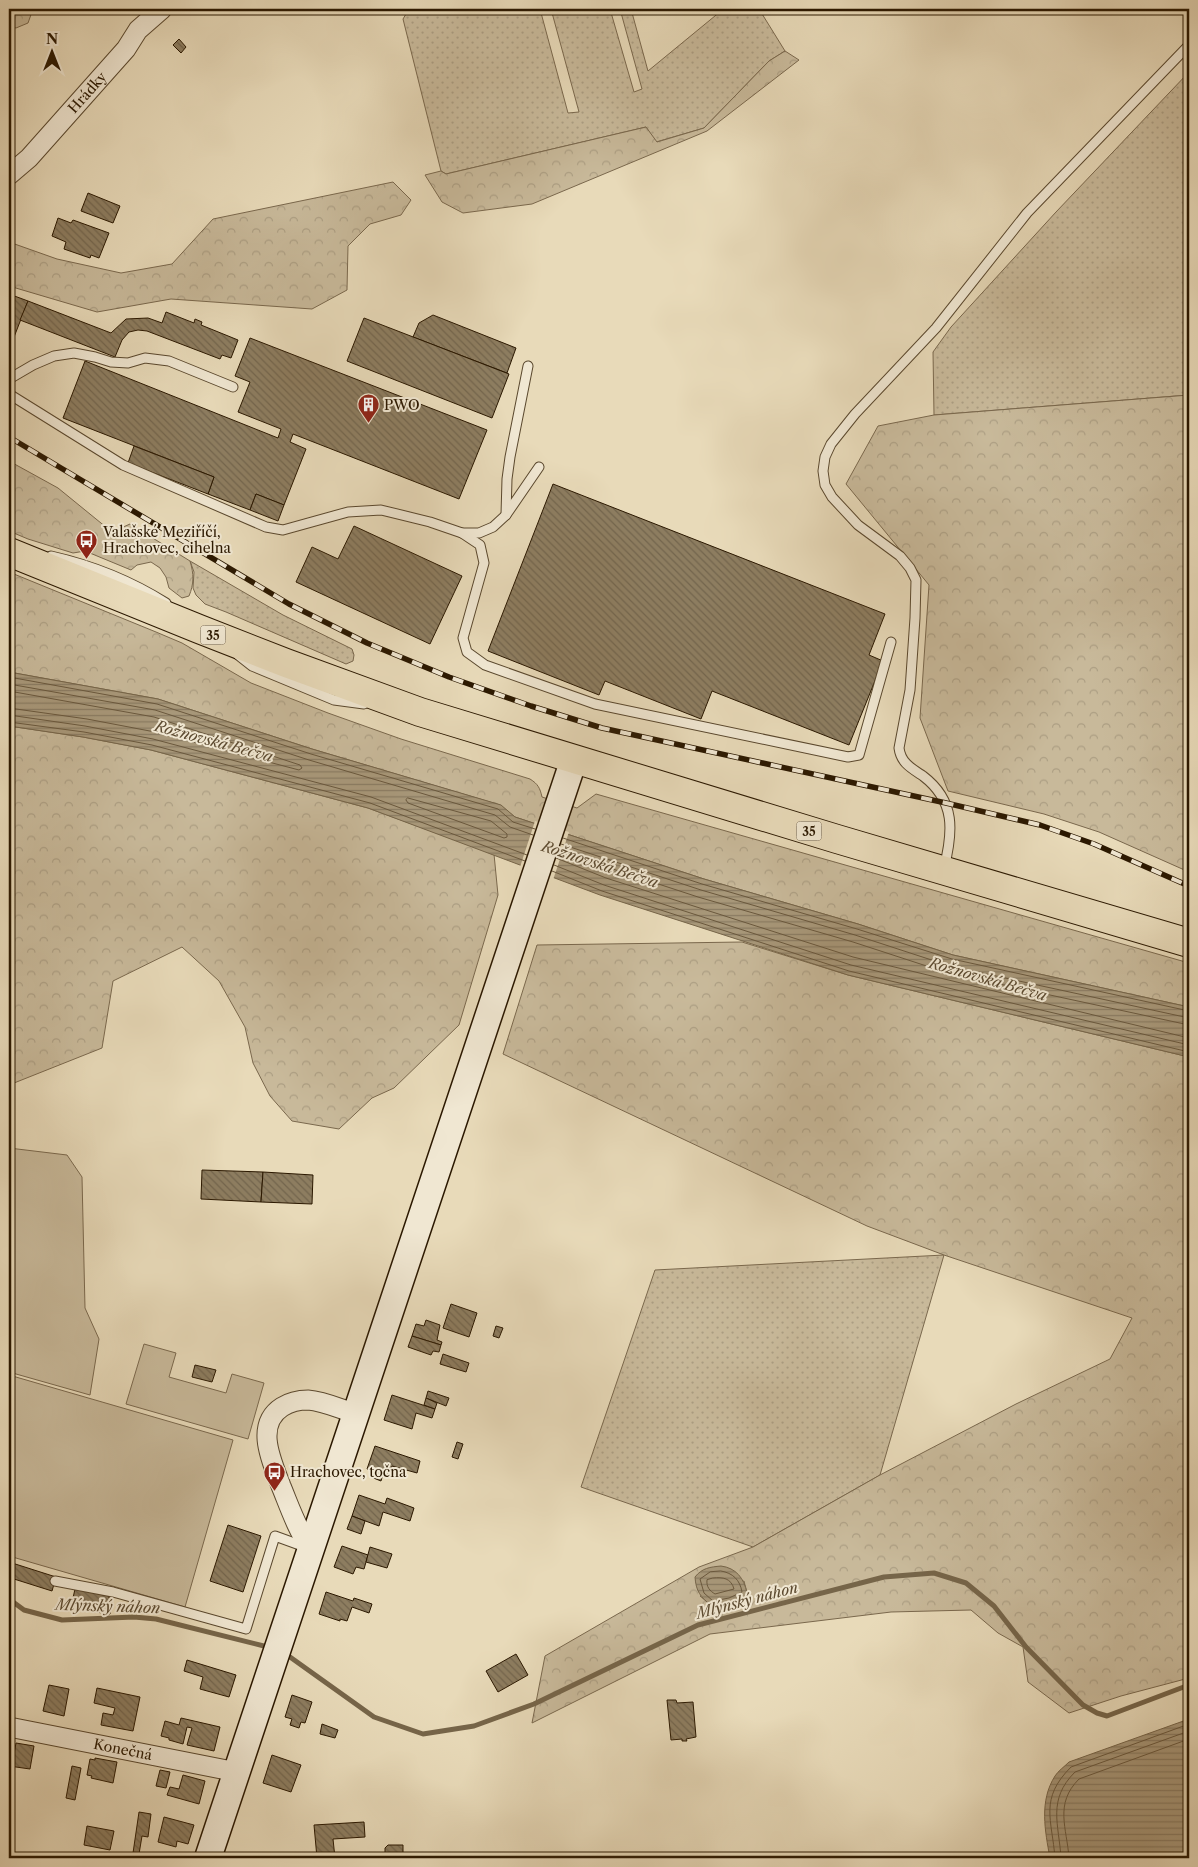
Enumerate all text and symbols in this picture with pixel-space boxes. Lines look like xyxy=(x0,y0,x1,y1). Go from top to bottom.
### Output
north arrow xyxy=(28,28,78,78)
text: N xyxy=(46,30,58,48)
street label: Hrádky xyxy=(64,68,111,117)
building icon: PWO xyxy=(356,393,380,424)
place label: PWO xyxy=(384,396,420,414)
place label: Valašské Meziříčí, Hrachovec, cihelna xyxy=(102,523,231,557)
bus stop icon: Valašské Meziříčí, Hrachovec, cihelna xyxy=(75,528,99,559)
road number: 35 xyxy=(200,626,226,644)
water label: Rožnovská Bečva xyxy=(152,716,275,766)
road number: 35 xyxy=(796,821,822,840)
water label: Rožnovská Bečva xyxy=(538,836,661,892)
water label: Rožnovská Bečva xyxy=(926,953,1049,1005)
bus stop icon: Hrachovec, točna xyxy=(262,1460,286,1491)
place label: Hrachovec, točna xyxy=(290,1463,407,1481)
water label: Mlýnský náhon xyxy=(692,1577,800,1623)
water label: Mlýnský náhon xyxy=(53,1595,161,1617)
street label: Konečná xyxy=(92,1735,154,1764)

